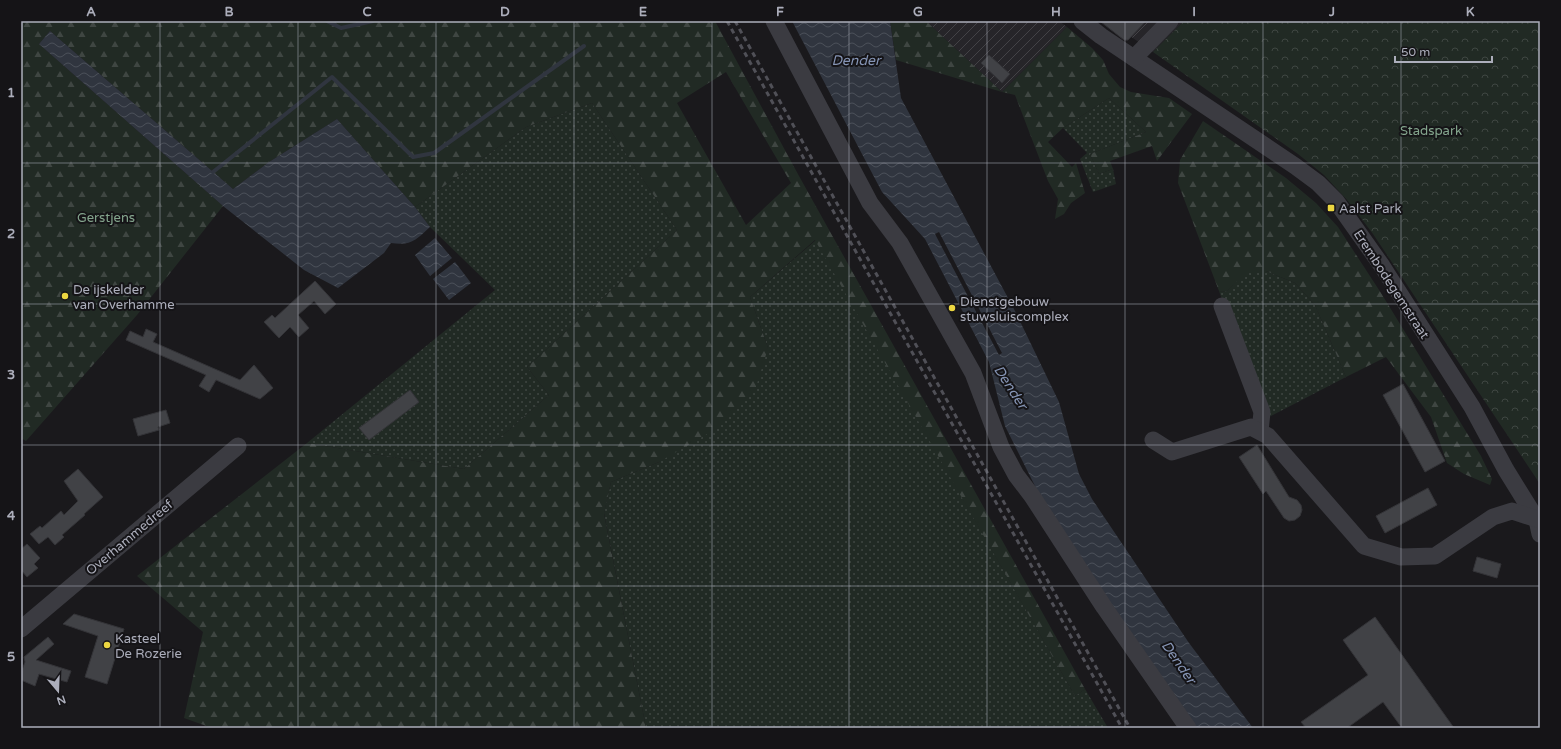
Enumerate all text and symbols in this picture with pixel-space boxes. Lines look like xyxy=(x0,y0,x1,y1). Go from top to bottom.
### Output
text: A xyxy=(86,4,96,20)
text: B xyxy=(224,4,234,20)
text: C xyxy=(362,4,372,20)
text: D xyxy=(500,4,510,20)
text: E xyxy=(639,4,647,20)
text: F xyxy=(776,4,784,20)
text: G xyxy=(913,4,923,20)
text: H xyxy=(1051,4,1061,20)
text: I xyxy=(1192,4,1196,20)
text: J xyxy=(1328,4,1335,20)
text: K xyxy=(1466,4,1475,20)
scale bar xyxy=(1395,38,1492,64)
text: 50 m xyxy=(1401,45,1430,59)
water label: Dender xyxy=(832,52,882,69)
text: 1 xyxy=(7,85,15,101)
park label: Stadspark xyxy=(1400,123,1462,139)
place label: Aalst Park xyxy=(1339,201,1402,217)
marker: Aalst Park xyxy=(1326,203,1336,213)
park label: Gerstjens xyxy=(77,210,135,226)
text: 2 xyxy=(7,226,15,242)
street label: Erembodegemstraat xyxy=(1350,227,1432,342)
place label: De ijskelder van Overhamme xyxy=(73,282,175,313)
marker: De ijskelder van Overhamme xyxy=(60,291,70,301)
place label: Dienstgebouw stuwsluiscomplex xyxy=(960,294,1069,325)
marker: Dienstgebouw stuwsluiscomplex xyxy=(947,303,957,313)
water label: Dender xyxy=(990,362,1032,414)
text: 3 xyxy=(7,367,15,383)
street label: Overhammedreef xyxy=(83,497,176,579)
text: 4 xyxy=(7,508,16,524)
place label: Kasteel De Rozerie xyxy=(115,631,182,662)
water label: Dender xyxy=(1158,637,1200,688)
marker: Kasteel De Rozerie xyxy=(102,640,112,650)
text: 5 xyxy=(7,649,15,665)
north arrow xyxy=(38,671,78,711)
text: N xyxy=(55,692,67,708)

